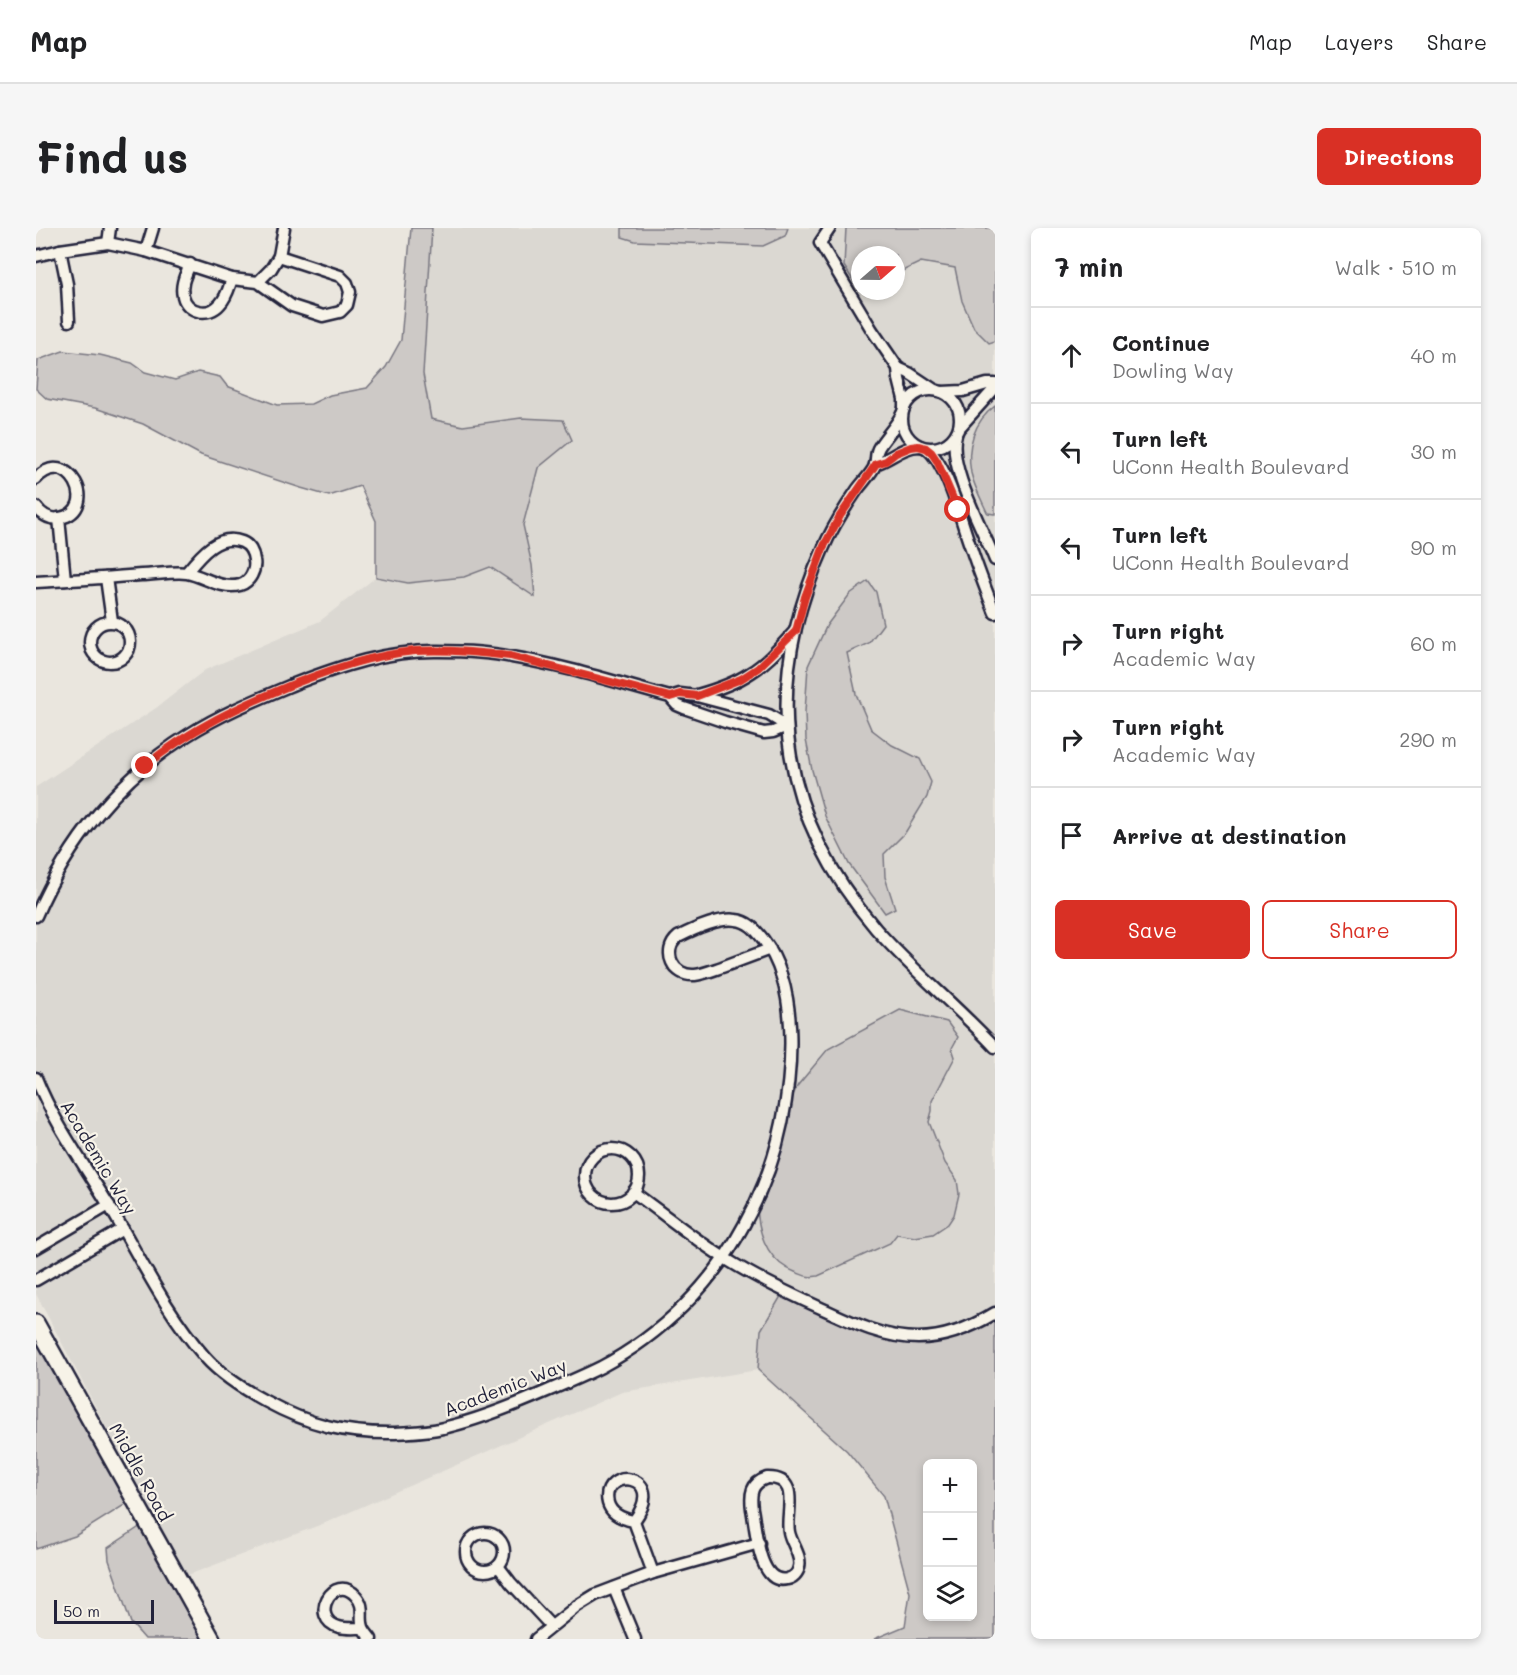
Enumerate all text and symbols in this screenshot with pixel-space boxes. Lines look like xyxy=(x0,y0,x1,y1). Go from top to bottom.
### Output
text: Map xyxy=(30,23,87,59)
text: Map xyxy=(1249,28,1292,55)
text: Layers xyxy=(1325,28,1394,55)
text: Share xyxy=(1427,28,1487,55)
button: Directions xyxy=(1317,128,1481,185)
text: Find us xyxy=(36,129,188,184)
north arrow xyxy=(851,246,905,300)
text: 7 min xyxy=(1055,250,1123,284)
text: Walk · 510 m xyxy=(1335,254,1457,280)
text: Continue xyxy=(1112,328,1210,357)
icon: ahead xyxy=(1055,339,1088,372)
text: 40 m xyxy=(1411,342,1457,368)
text: Dowling Way xyxy=(1112,357,1234,383)
text: Turn left xyxy=(1112,424,1208,453)
icon: left xyxy=(1055,435,1088,468)
text: 30 m xyxy=(1411,438,1457,464)
text: UConn Health Boulevard xyxy=(1112,453,1349,479)
route start xyxy=(944,496,970,522)
text: Turn left xyxy=(1112,520,1208,549)
icon: left xyxy=(1055,531,1088,564)
text: 90 m xyxy=(1411,534,1457,560)
text: UConn Health Boulevard xyxy=(1112,549,1349,575)
text: Turn right xyxy=(1112,616,1224,645)
icon: right xyxy=(1055,627,1088,660)
text: 60 m xyxy=(1410,630,1457,656)
text: Academic Way xyxy=(1112,645,1256,671)
text: Turn right xyxy=(1112,712,1224,741)
icon: right xyxy=(1055,723,1088,756)
text: 290 m xyxy=(1399,726,1457,752)
text: Academic Way xyxy=(1112,741,1256,767)
route end xyxy=(131,752,157,778)
icon: arrive xyxy=(1055,819,1088,852)
text: Arrive at destination xyxy=(1112,821,1347,850)
button: Save xyxy=(1055,900,1250,959)
button: Share xyxy=(1262,900,1457,959)
street label: Academic Way xyxy=(55,1095,143,1219)
street label: Academic Way xyxy=(440,1353,570,1421)
street label: Middle Road xyxy=(104,1419,178,1525)
map controls xyxy=(923,1459,977,1621)
button: + xyxy=(923,1459,977,1513)
button: − xyxy=(923,1513,977,1567)
button: layers xyxy=(923,1567,977,1621)
scale bar xyxy=(54,1597,154,1624)
text: 50 m xyxy=(63,1600,100,1621)

